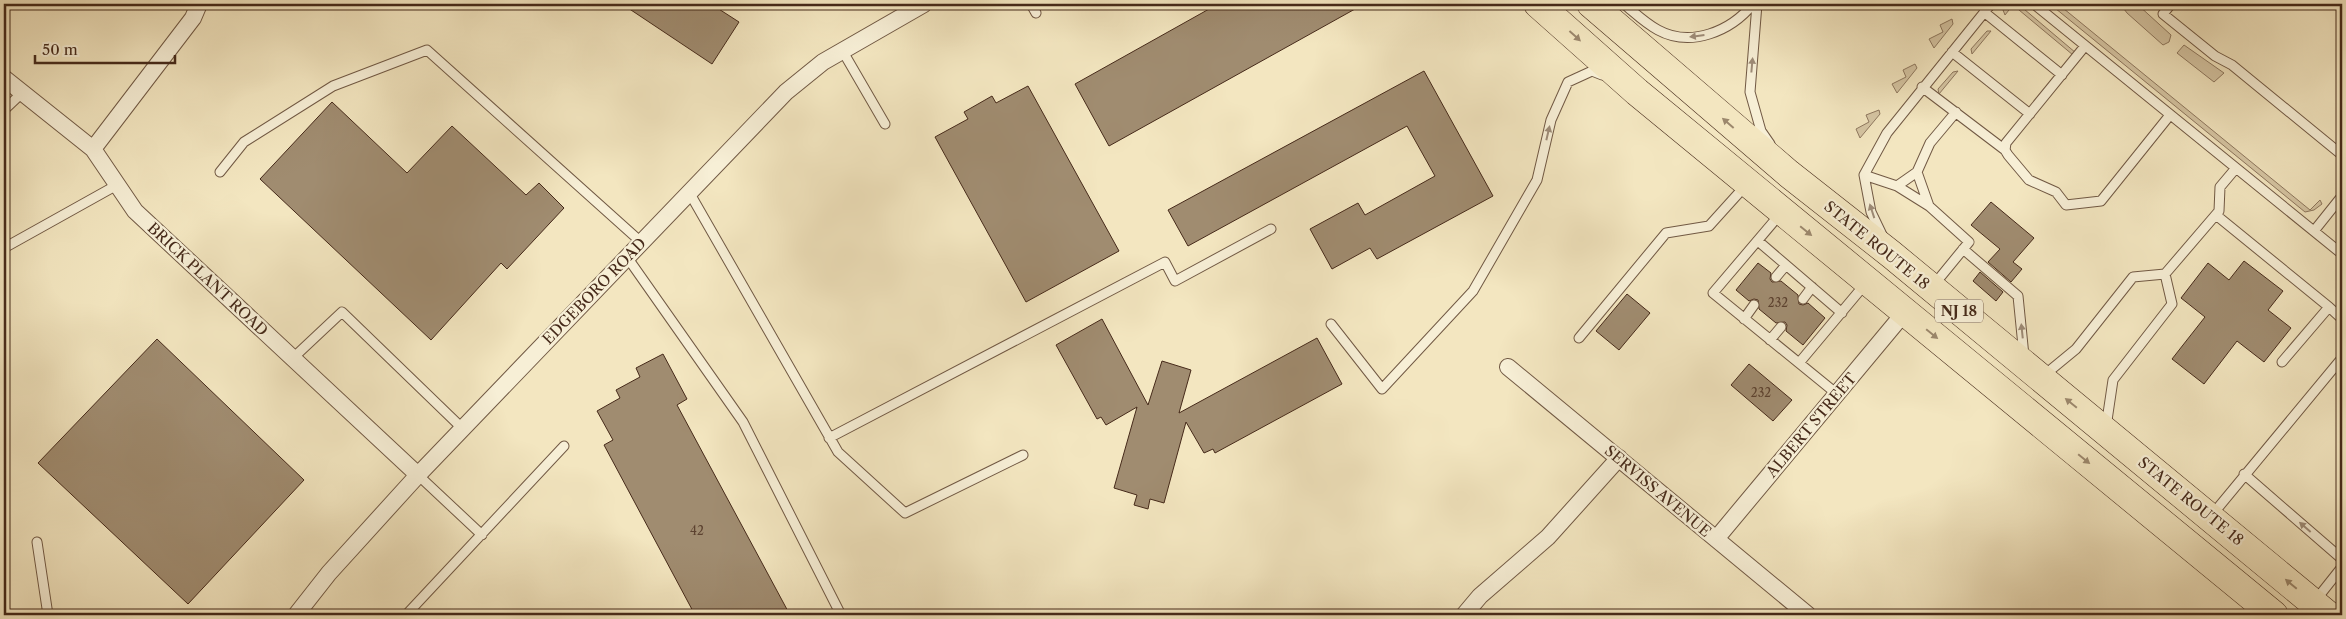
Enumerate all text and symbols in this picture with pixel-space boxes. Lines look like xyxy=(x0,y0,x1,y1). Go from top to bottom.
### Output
one-way arrow xyxy=(1568,30,1580,42)
scale bar xyxy=(35,32,175,64)
one-way arrow xyxy=(1689,32,1705,40)
text: 50 m xyxy=(42,40,78,59)
one-way arrow xyxy=(1749,57,1757,73)
one-way arrow xyxy=(1723,117,1735,129)
one-way arrow xyxy=(1544,125,1552,140)
street label: STATE ROUTE 18 xyxy=(1820,197,1934,293)
one-way arrow xyxy=(1868,203,1876,218)
street label: BRICK PLANT ROAD xyxy=(144,218,272,340)
one-way arrow xyxy=(1799,225,1812,236)
street label: EDGEBORO ROAD xyxy=(538,234,650,348)
house number: 232 xyxy=(1768,295,1788,310)
road number: NJ 18 xyxy=(1935,300,1983,322)
one-way arrow xyxy=(2018,323,2026,339)
one-way arrow xyxy=(1925,328,1938,339)
street label: ALBERT STREET xyxy=(1761,368,1861,482)
house number: 232 xyxy=(1751,385,1771,400)
one-way arrow xyxy=(2065,398,2078,409)
street label: SERVISS AVENUE xyxy=(1601,441,1715,541)
street label: STATE ROUTE 18 xyxy=(2134,453,2248,549)
one-way arrow xyxy=(2078,454,2091,465)
one-way arrow xyxy=(2299,521,2312,532)
house number: 42 xyxy=(690,523,704,538)
one-way arrow xyxy=(2285,579,2297,590)

